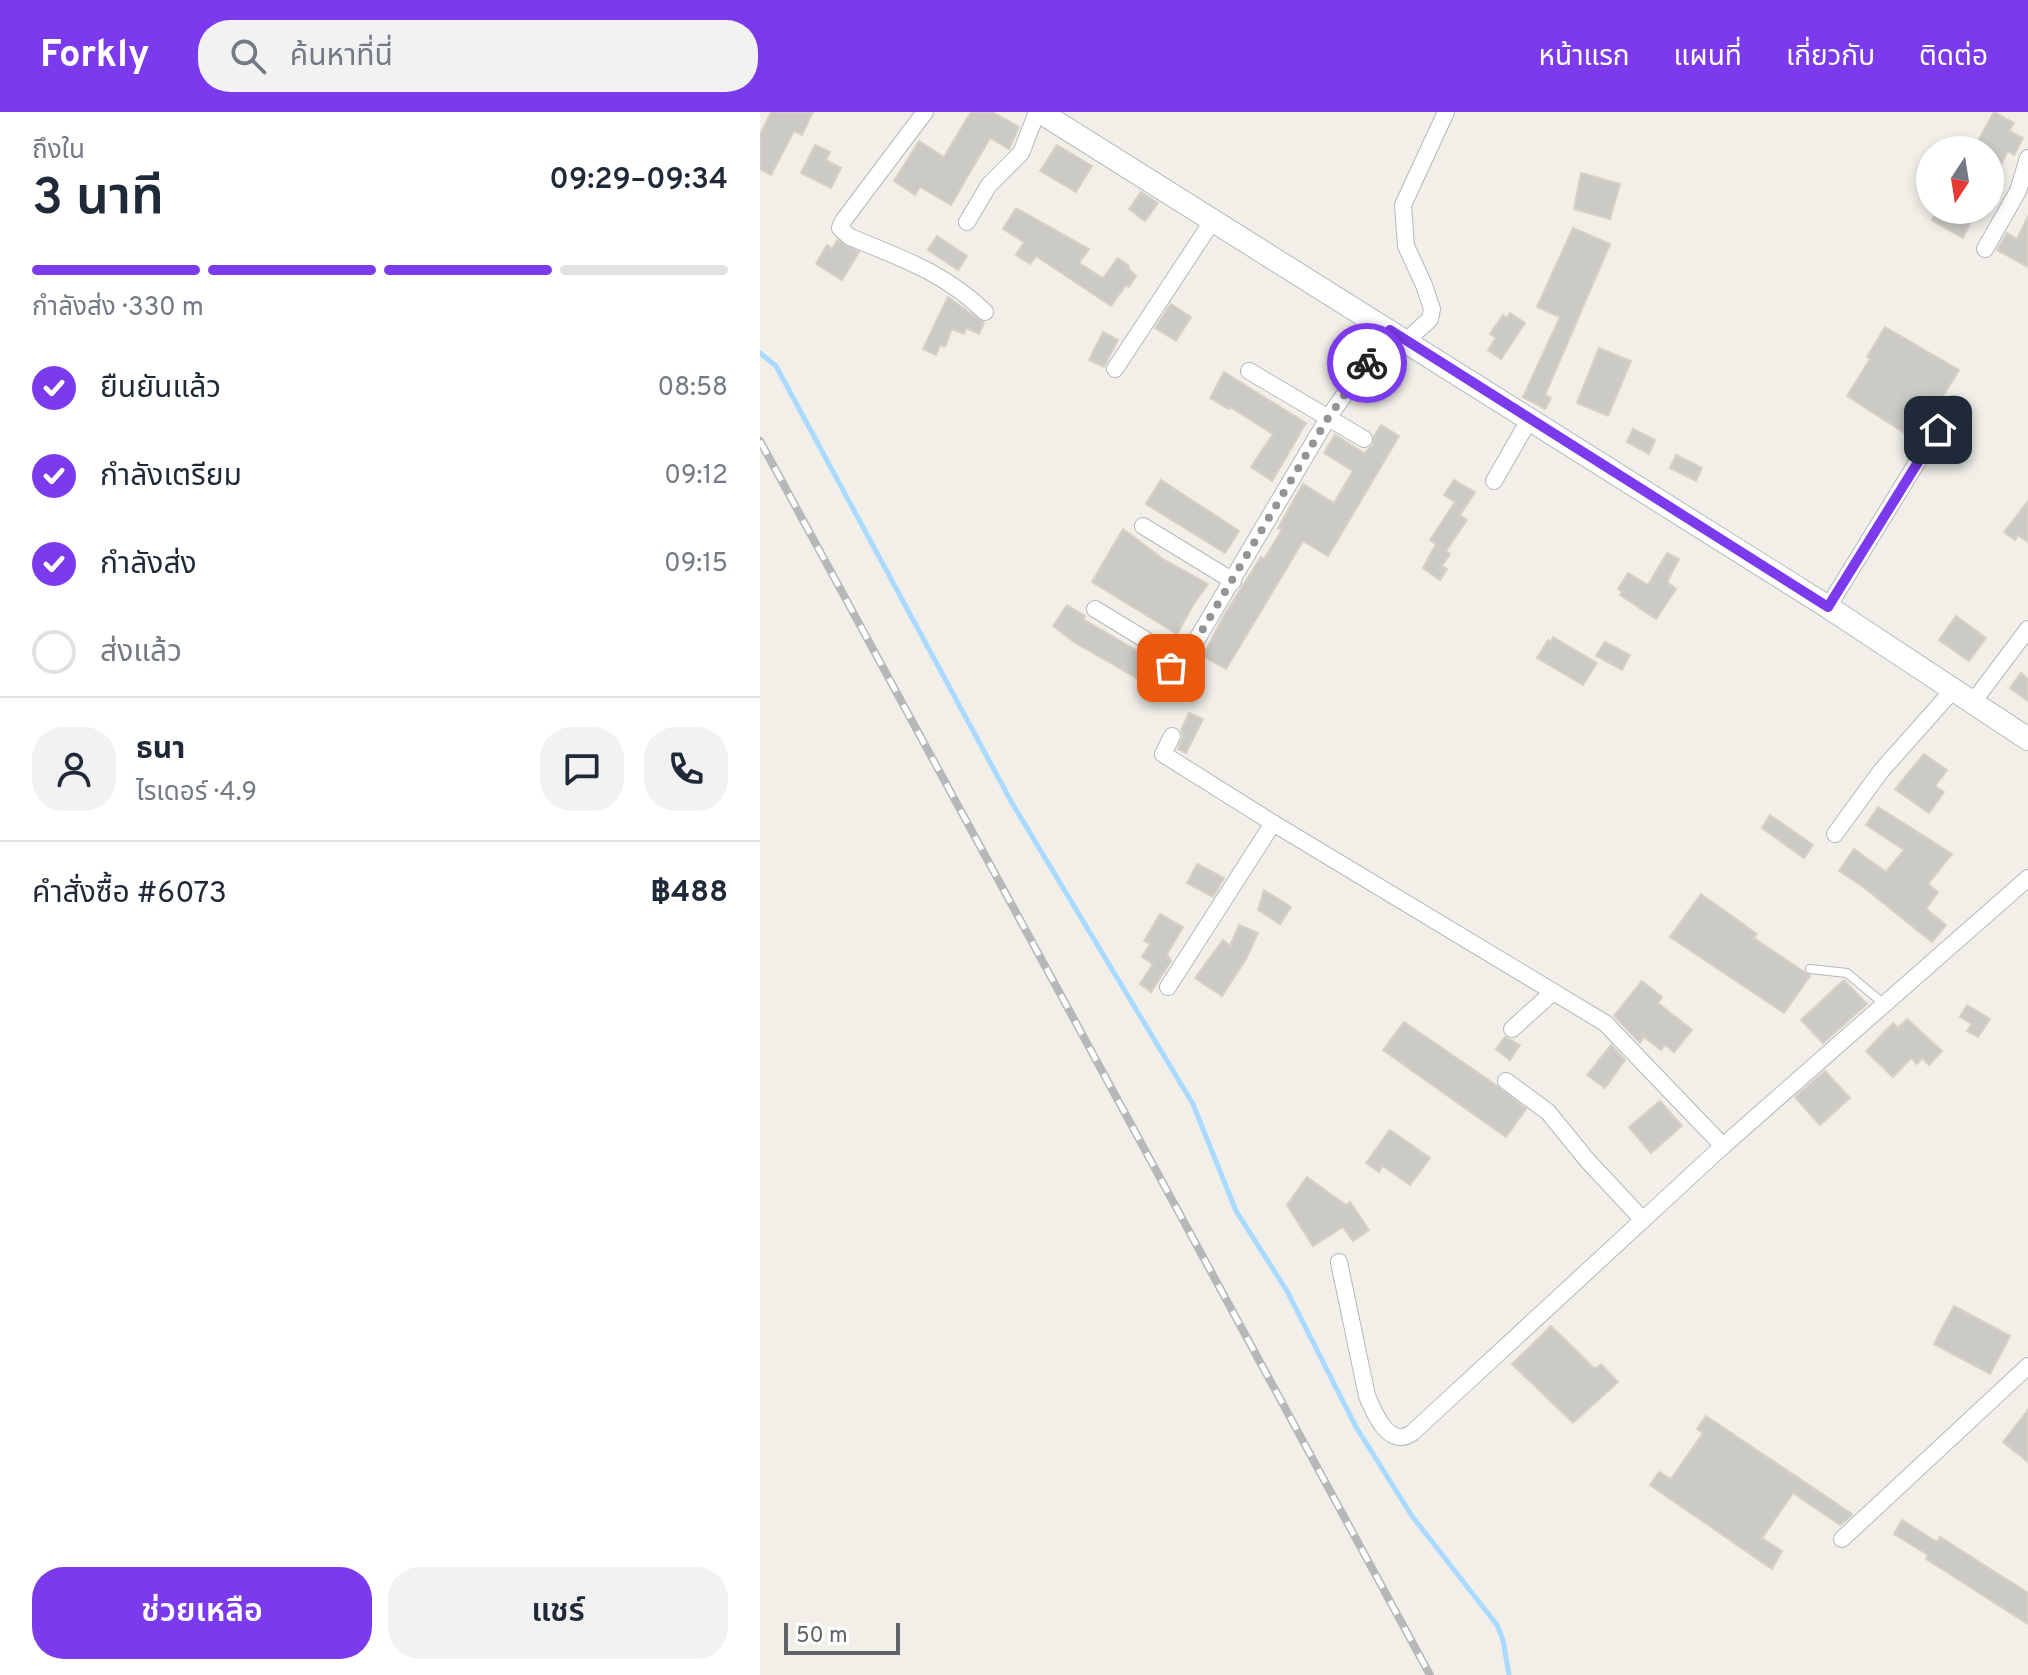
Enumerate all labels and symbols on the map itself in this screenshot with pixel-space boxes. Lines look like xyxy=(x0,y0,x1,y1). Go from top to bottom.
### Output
north arrow xyxy=(1916,136,2004,224)
courier xyxy=(1327,323,1407,403)
pin xyxy=(1904,396,1972,464)
pin xyxy=(1137,634,1205,702)
scale bar xyxy=(784,1619,900,1655)

